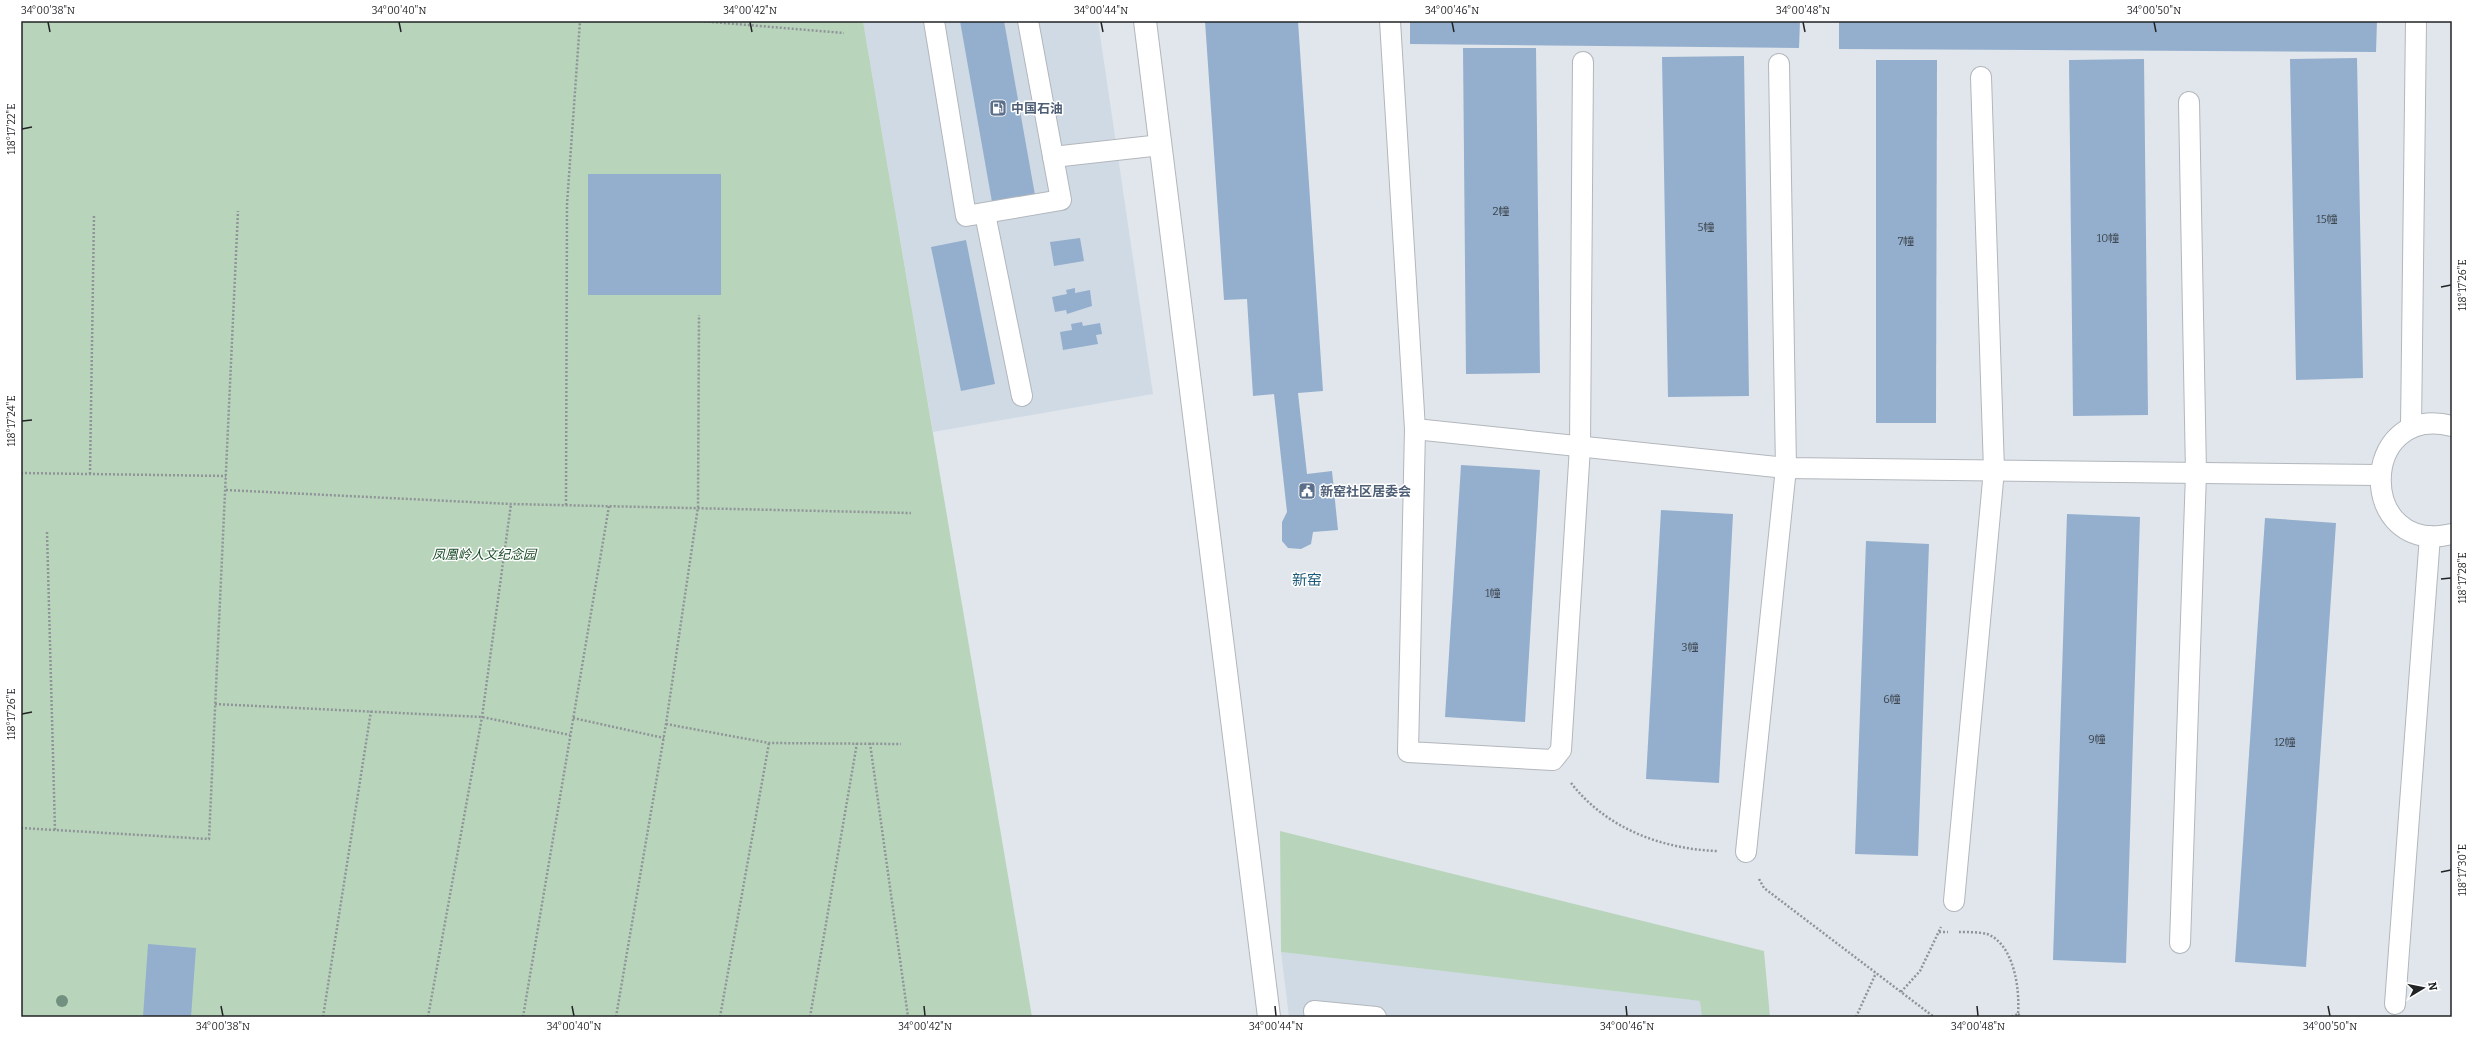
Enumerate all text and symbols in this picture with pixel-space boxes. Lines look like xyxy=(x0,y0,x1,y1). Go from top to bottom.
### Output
text: 34°00'38"N xyxy=(21,5,75,17)
text: 34°00'40"N xyxy=(372,5,426,17)
text: 34°00'42"N xyxy=(723,5,777,17)
text: 34°00'44"N xyxy=(1074,5,1128,17)
text: 34°00'46"N xyxy=(1425,5,1479,17)
text: 34°00'48"N xyxy=(1776,5,1830,17)
text: 34°00'50"N xyxy=(2127,5,2181,17)
fuel station icon: 中国石油 xyxy=(988,98,1008,118)
place label: 中国石油 xyxy=(1011,101,1063,116)
text: 118°17'22"E xyxy=(6,104,18,154)
house number: 2幢 xyxy=(1493,205,1509,218)
house number: 15幢 xyxy=(2316,213,2338,226)
house number: 5幢 xyxy=(1698,221,1714,234)
house number: 10幢 xyxy=(2097,232,2119,245)
house number: 7幢 xyxy=(1898,235,1914,248)
text: 118°17'26"E xyxy=(2457,259,2469,311)
text: 118°17'24"E xyxy=(6,395,18,447)
public building icon: 新窑社区居委会 xyxy=(1297,481,1317,501)
place label: 新窑社区居委会 xyxy=(1320,484,1411,499)
park label: 凤凰岭人文纪念园 xyxy=(432,547,538,562)
text: 118°17'28"E xyxy=(2457,552,2469,604)
district label: 新窑 xyxy=(1292,571,1322,589)
house number: 1幢 xyxy=(1485,587,1501,600)
house number: 3幢 xyxy=(1681,641,1699,654)
text: 118°17'26"E xyxy=(6,688,18,740)
house number: 6幢 xyxy=(1883,693,1901,706)
house number: 9幢 xyxy=(2088,733,2106,746)
house number: 12幢 xyxy=(2274,736,2296,749)
text: 118°17'30"E xyxy=(2457,844,2469,896)
north arrow xyxy=(2403,968,2443,1008)
text: N xyxy=(2425,981,2440,992)
text: 34°00'38"N xyxy=(196,1021,250,1033)
text: 34°00'40"N xyxy=(547,1021,601,1033)
text: 34°00'42"N xyxy=(898,1021,952,1033)
text: 34°00'44"N xyxy=(1249,1021,1303,1033)
text: 34°00'46"N xyxy=(1600,1021,1654,1033)
text: 34°00'48"N xyxy=(1951,1021,2005,1033)
text: 34°00'50"N xyxy=(2303,1021,2357,1033)

